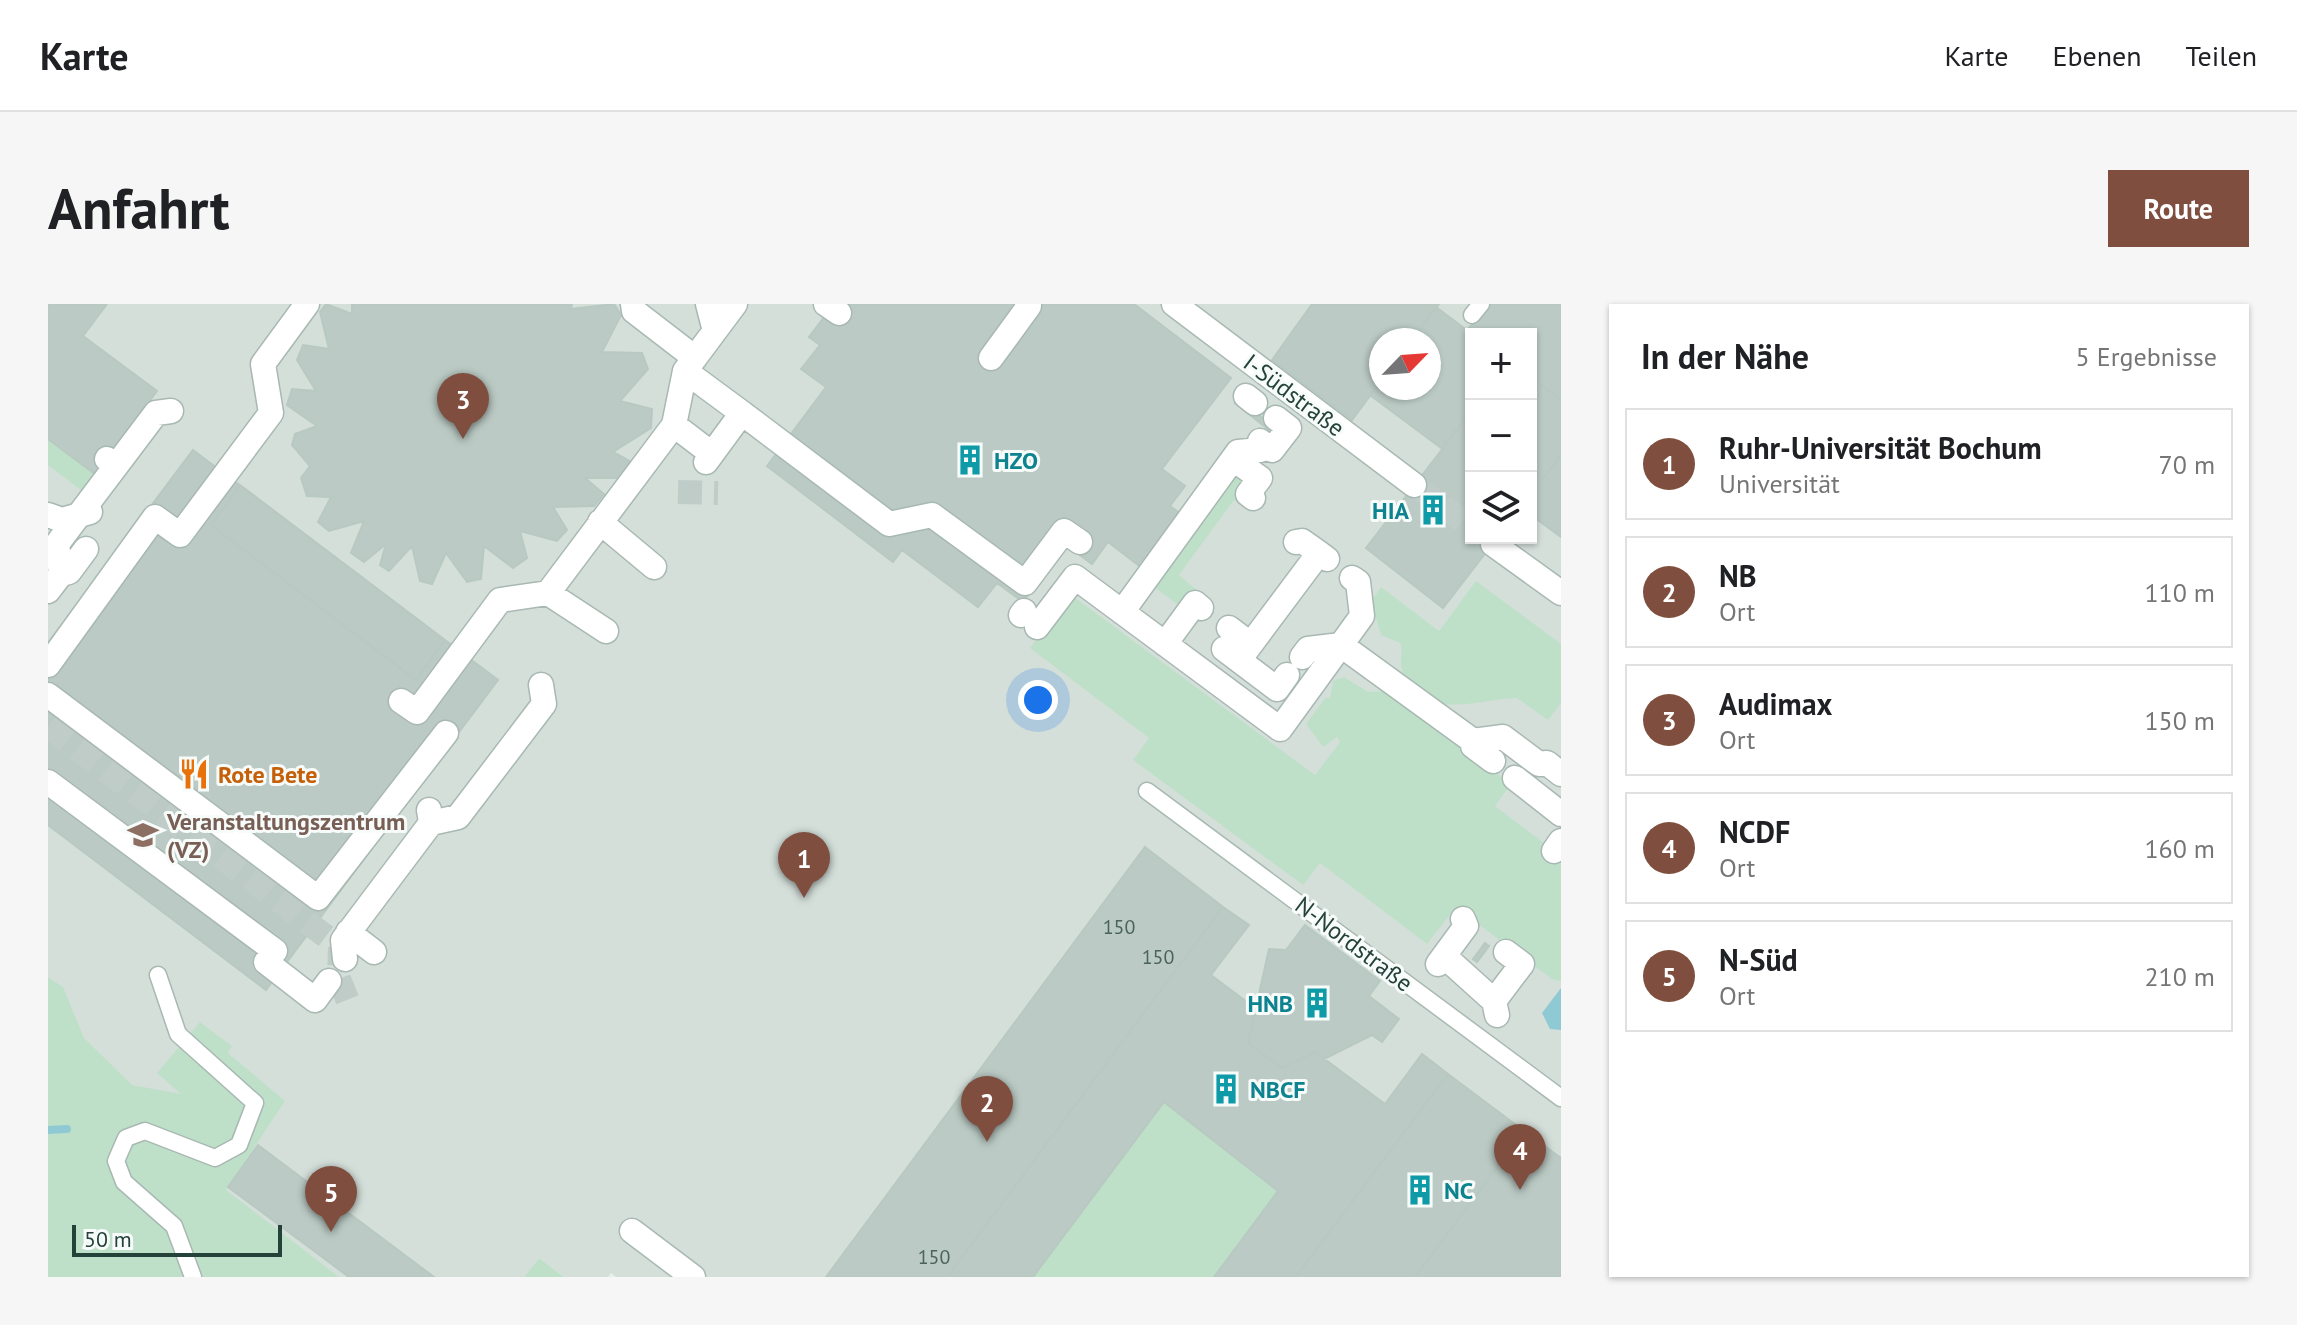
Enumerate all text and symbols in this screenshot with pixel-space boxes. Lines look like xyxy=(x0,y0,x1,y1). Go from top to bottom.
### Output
text: Karte xyxy=(40,31,129,80)
text: Karte xyxy=(1944,37,2008,74)
text: Ebenen xyxy=(2052,37,2142,74)
text: Teilen xyxy=(2186,37,2257,74)
button: Route xyxy=(2108,170,2249,247)
text: Anfahrt xyxy=(48,172,230,244)
north arrow xyxy=(1369,328,1441,400)
map controls xyxy=(1465,328,1537,544)
button: + xyxy=(1465,328,1537,400)
text: In der Nähe xyxy=(1641,334,1809,378)
text: 5 Ergebnisse xyxy=(2076,340,2217,373)
street label: I-Südstraße xyxy=(1237,347,1351,443)
pin: 3 xyxy=(437,373,489,439)
button: − xyxy=(1465,400,1537,472)
text: Ruhr-Universität Bochum xyxy=(1719,428,2042,467)
building icon: HZO xyxy=(953,443,987,477)
place label: HZO xyxy=(994,445,1038,476)
text: 1 xyxy=(1662,448,1676,481)
text: 70 m xyxy=(2159,448,2215,481)
text: Universität xyxy=(1719,467,1840,500)
button: layers xyxy=(1465,472,1537,544)
building icon: HIA xyxy=(1416,493,1450,527)
place label: HIA xyxy=(1372,495,1409,526)
text: NB xyxy=(1719,556,1756,595)
text: 2 xyxy=(1662,576,1676,609)
text: 110 m xyxy=(2144,576,2215,609)
text: Ort xyxy=(1719,595,1755,628)
your location xyxy=(1018,680,1058,720)
text: Audimax xyxy=(1719,684,1832,723)
text: 3 xyxy=(1662,704,1676,737)
text: 150 m xyxy=(2144,704,2215,737)
text: Ort xyxy=(1719,723,1755,756)
restaurant icon: Rote Bete xyxy=(177,757,211,791)
place label: Rote Bete xyxy=(218,759,318,790)
place label: Veranstaltungszentrum (VZ) xyxy=(166,806,405,865)
text: NCDF xyxy=(1719,812,1790,851)
school or university icon: Veranstaltungszentrum (VZ) xyxy=(126,818,160,852)
pin: 1 xyxy=(778,832,830,898)
text: 4 xyxy=(1662,832,1676,865)
text: 160 m xyxy=(2144,832,2215,865)
text: Ort xyxy=(1719,851,1755,884)
street label: N-Nordstraße xyxy=(1289,890,1419,998)
house number: 150 xyxy=(1103,914,1135,940)
text: N-Süd xyxy=(1719,940,1798,979)
house number: 150 xyxy=(1142,944,1174,970)
text: 5 xyxy=(1662,960,1676,993)
text: 210 m xyxy=(2144,960,2215,993)
text: Ort xyxy=(1719,979,1755,1012)
building icon: HNB xyxy=(1300,986,1334,1020)
place label: HNB xyxy=(1247,988,1293,1019)
building icon: NBCF xyxy=(1209,1072,1243,1106)
place label: NBCF xyxy=(1250,1074,1306,1105)
pin: 2 xyxy=(961,1076,1013,1142)
pin: 4 xyxy=(1494,1124,1546,1190)
pin: 5 xyxy=(305,1166,357,1232)
building icon: NC xyxy=(1403,1173,1437,1207)
place label: NC xyxy=(1444,1175,1473,1206)
scale bar xyxy=(72,1221,282,1257)
text: 50 m xyxy=(84,1225,132,1253)
house number: 150 xyxy=(918,1244,950,1270)

